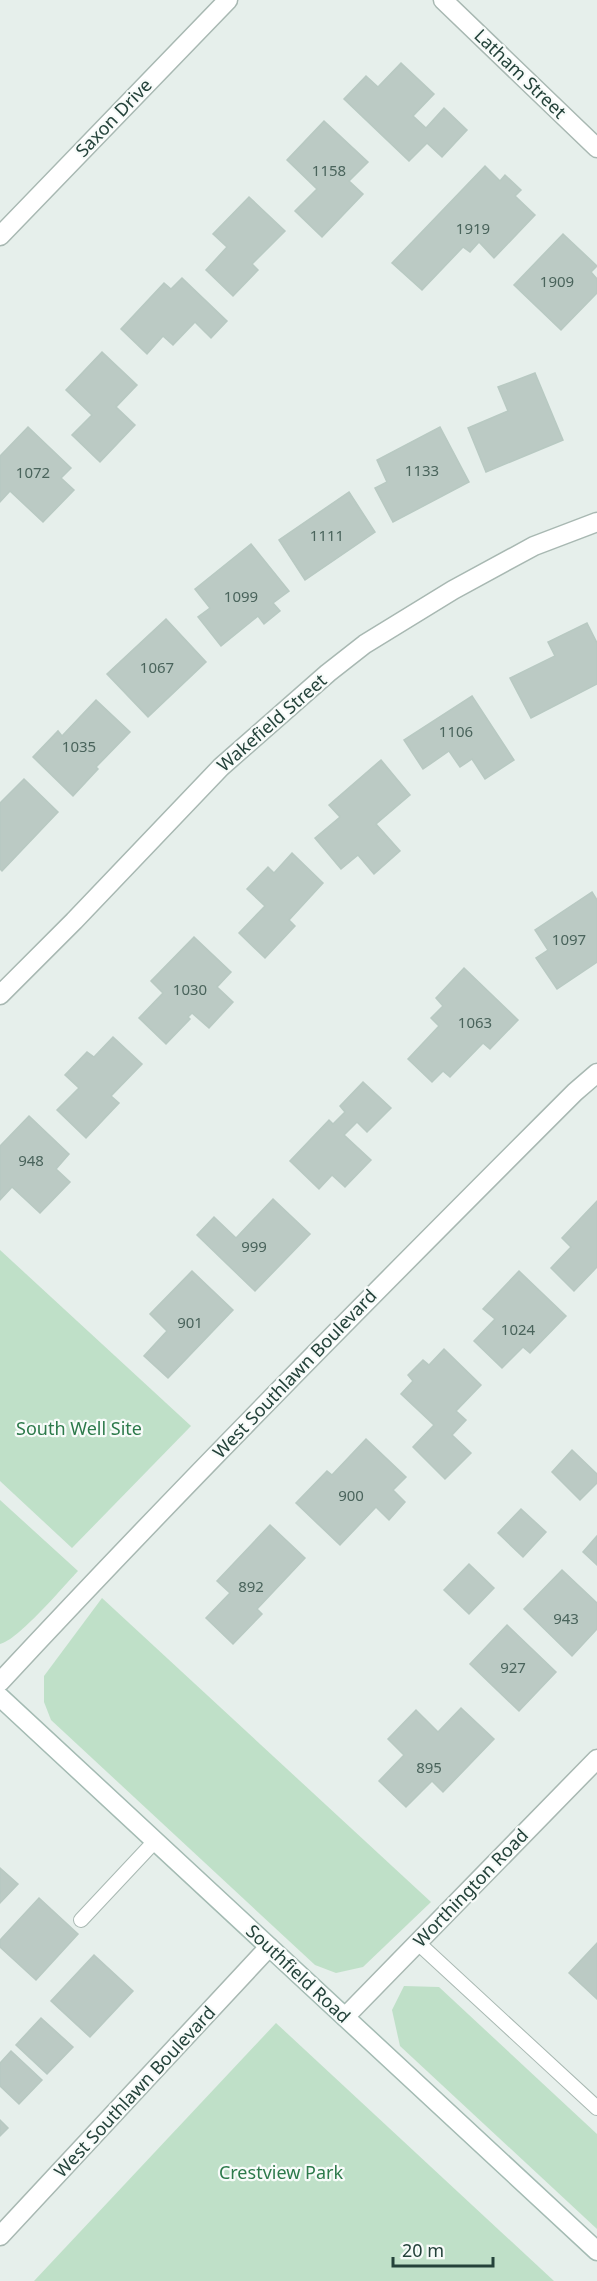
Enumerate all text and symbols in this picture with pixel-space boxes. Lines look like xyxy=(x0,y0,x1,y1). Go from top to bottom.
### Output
street label: Latham Street xyxy=(470,23,572,124)
street label: Saxon Drive xyxy=(70,73,157,162)
house number: 1158 xyxy=(312,160,346,180)
house number: 1919 xyxy=(456,218,490,238)
house number: 1909 xyxy=(540,271,574,291)
house number: 1133 xyxy=(405,460,439,480)
house number: 1072 xyxy=(16,462,50,482)
house number: 1111 xyxy=(310,525,344,545)
house number: 1099 xyxy=(224,586,258,606)
house number: 1067 xyxy=(140,657,174,677)
street label: Wakefield Street xyxy=(211,668,332,777)
house number: 1106 xyxy=(439,721,473,741)
house number: 1035 xyxy=(62,736,96,756)
house number: 1097 xyxy=(552,929,586,949)
house number: 1030 xyxy=(173,979,207,999)
house number: 1063 xyxy=(458,1012,492,1032)
house number: 948 xyxy=(18,1150,44,1170)
house number: 999 xyxy=(241,1236,267,1256)
street label: West Southlawn Boulevard xyxy=(207,1284,381,1463)
house number: 901 xyxy=(177,1312,203,1332)
house number: 1024 xyxy=(501,1319,536,1339)
park label: South Well Site xyxy=(16,1416,142,1440)
house number: 900 xyxy=(338,1485,364,1505)
house number: 892 xyxy=(238,1576,264,1596)
house number: 943 xyxy=(553,1608,579,1628)
house number: 927 xyxy=(500,1657,526,1677)
house number: 895 xyxy=(416,1757,442,1777)
street label: Worthington Road xyxy=(408,1823,533,1952)
street label: Southfield Road xyxy=(241,1919,356,2028)
street label: West Southlawn Boulevard xyxy=(48,2000,220,2182)
park label: Crestview Park xyxy=(219,2160,343,2184)
scale bar xyxy=(393,2230,494,2268)
text: 20 m xyxy=(402,2238,444,2262)

